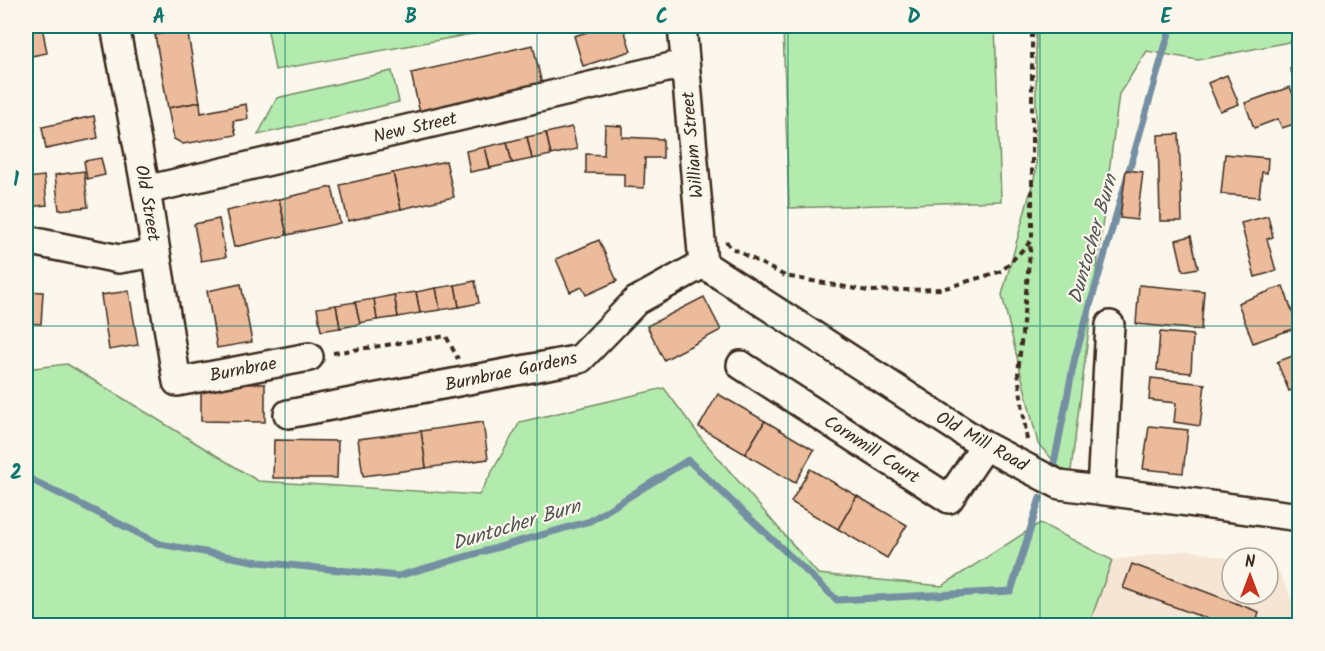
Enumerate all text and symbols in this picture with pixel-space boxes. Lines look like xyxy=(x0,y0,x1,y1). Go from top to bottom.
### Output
text: A xyxy=(153,2,165,34)
text: B xyxy=(405,2,417,34)
text: C xyxy=(656,2,668,34)
text: D xyxy=(907,2,921,34)
text: E xyxy=(1160,2,1172,34)
street label: William Street xyxy=(674,89,713,199)
street label: New Street xyxy=(371,105,461,152)
street label: Old Street xyxy=(126,163,168,245)
text: 1 xyxy=(13,165,19,197)
water label: Duntocher Burn xyxy=(1060,170,1128,308)
street label: Burnbrae Gardens xyxy=(442,344,580,401)
street label: Burnbrae xyxy=(207,350,279,391)
street label: Old Mill Road xyxy=(930,404,1034,481)
street label: Cornmill Court xyxy=(817,408,926,493)
text: 2 xyxy=(10,458,22,490)
water label: Duntocher Burn xyxy=(448,491,586,561)
north arrow xyxy=(1220,546,1280,606)
text: N xyxy=(1245,550,1255,575)

